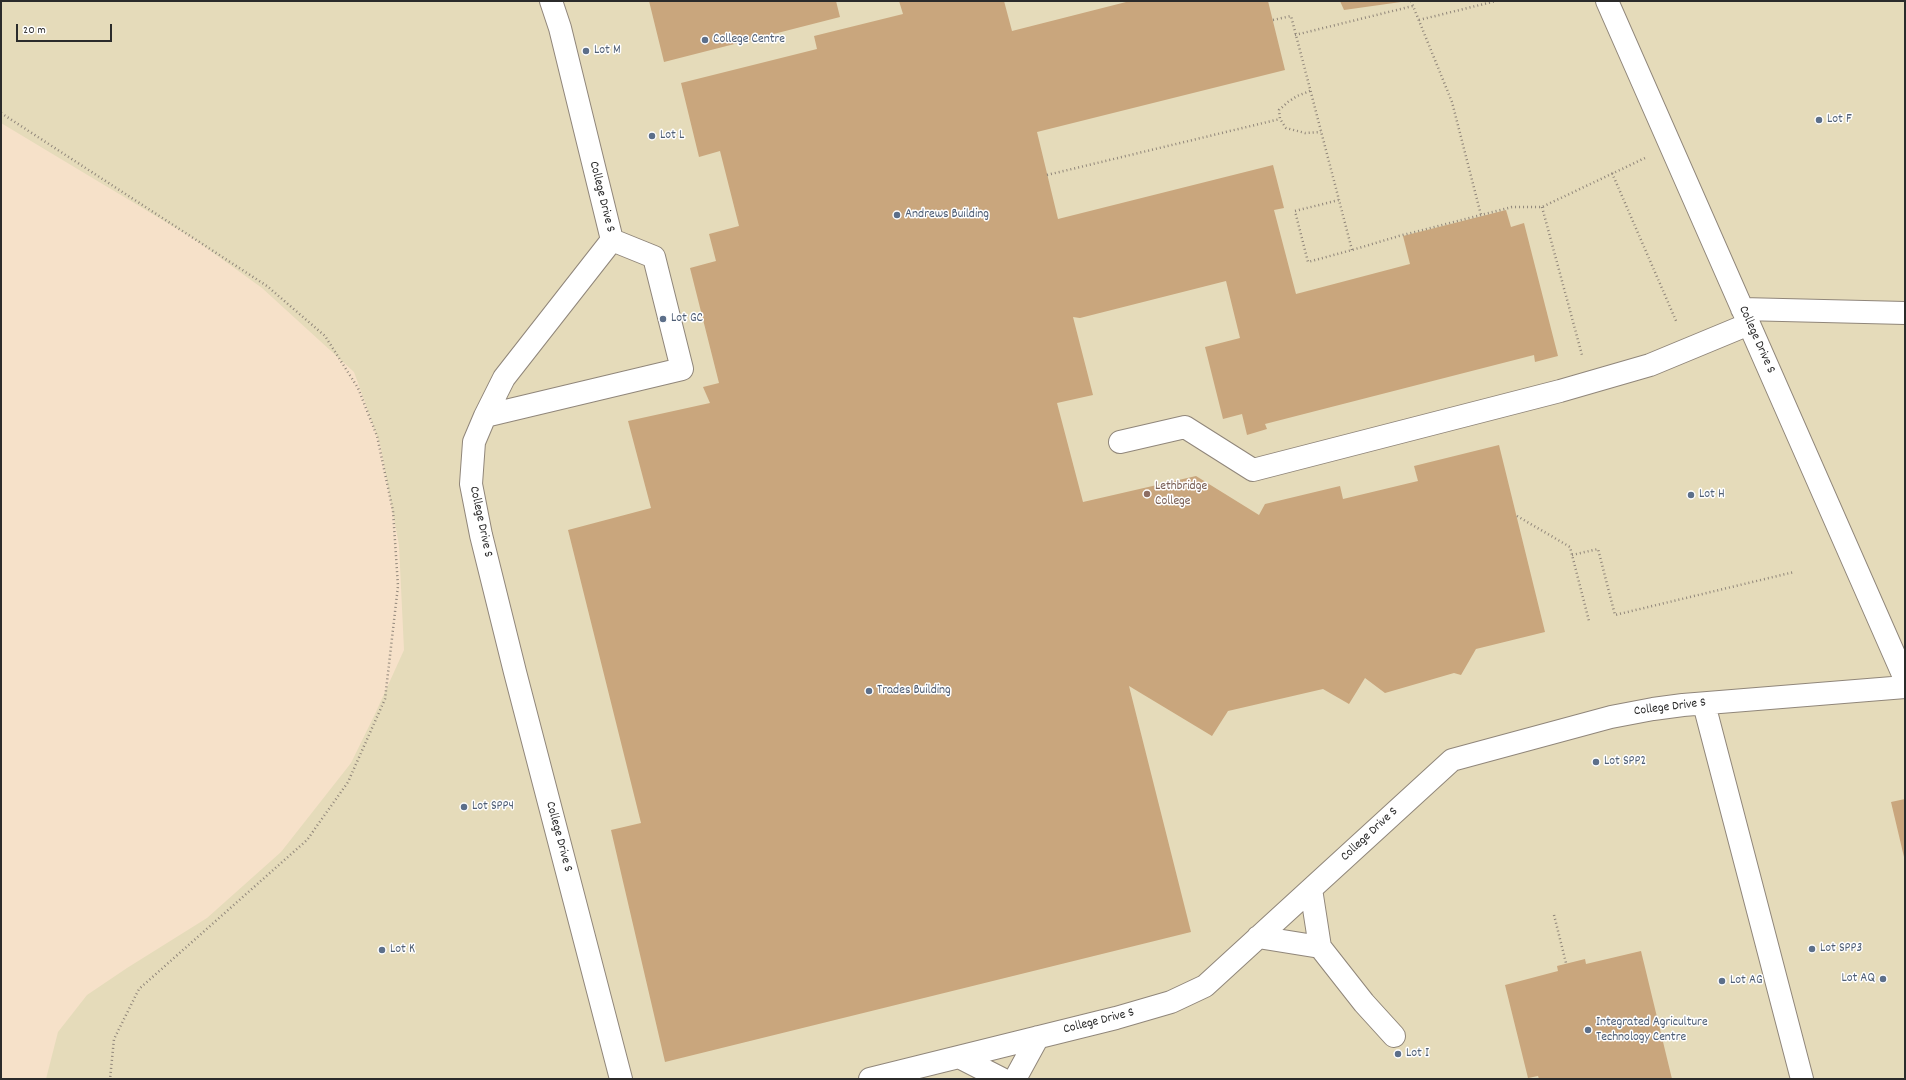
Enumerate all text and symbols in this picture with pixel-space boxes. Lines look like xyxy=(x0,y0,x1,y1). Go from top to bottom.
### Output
scale bar xyxy=(18,16,114,42)
text: 20 m xyxy=(23,22,46,39)
place label: College Centre xyxy=(713,32,785,48)
marker: College Centre xyxy=(700,35,710,45)
place label: Lot M xyxy=(594,43,620,59)
marker: Lot M xyxy=(581,46,591,56)
place label: Lot F xyxy=(1827,112,1852,128)
marker: Lot F xyxy=(1814,115,1824,125)
place label: Lot L xyxy=(660,128,684,144)
marker: Lot L xyxy=(647,131,657,141)
street label: College Drive S xyxy=(585,160,617,234)
place label: Andrews Building xyxy=(905,207,989,223)
marker: Andrews Building xyxy=(892,210,902,220)
street label: College Drive S xyxy=(1734,304,1778,376)
place label: Lot GC xyxy=(671,311,703,327)
marker: Lot GC xyxy=(658,314,668,324)
place label: Lethbridge College xyxy=(1155,479,1207,510)
street label: College Drive S xyxy=(465,485,495,559)
place label: Lot H xyxy=(1699,487,1725,503)
marker: Lethbridge College xyxy=(1142,489,1152,499)
marker: Lot H xyxy=(1686,490,1696,500)
place label: Trades Building xyxy=(877,683,951,699)
marker: Trades Building xyxy=(864,686,874,696)
street label: College Drive S xyxy=(1633,696,1707,720)
place label: Lot SPP2 xyxy=(1604,754,1646,770)
marker: Lot SPP2 xyxy=(1591,757,1601,767)
place label: Lot SPP4 xyxy=(472,799,514,815)
street label: College Drive S xyxy=(541,800,575,874)
marker: Lot SPP4 xyxy=(459,802,469,812)
street label: College Drive S xyxy=(1338,805,1402,865)
place label: Lot SPP3 xyxy=(1820,941,1862,957)
place label: Lot K xyxy=(390,942,415,958)
marker: Lot SPP3 xyxy=(1807,944,1817,954)
marker: Lot K xyxy=(377,945,387,955)
place label: Lot AQ xyxy=(1841,971,1875,987)
place label: Lot AG xyxy=(1730,973,1763,989)
marker: Lot AQ xyxy=(1878,974,1888,984)
marker: Lot AG xyxy=(1717,976,1727,986)
street label: College Drive S xyxy=(1062,1006,1136,1038)
place label: Integrated Agriculture Technology Centre xyxy=(1596,1015,1708,1046)
marker: Integrated Agriculture Technology Centre xyxy=(1583,1025,1593,1035)
place label: Lot I xyxy=(1406,1046,1429,1062)
marker: Lot I xyxy=(1393,1049,1403,1059)

